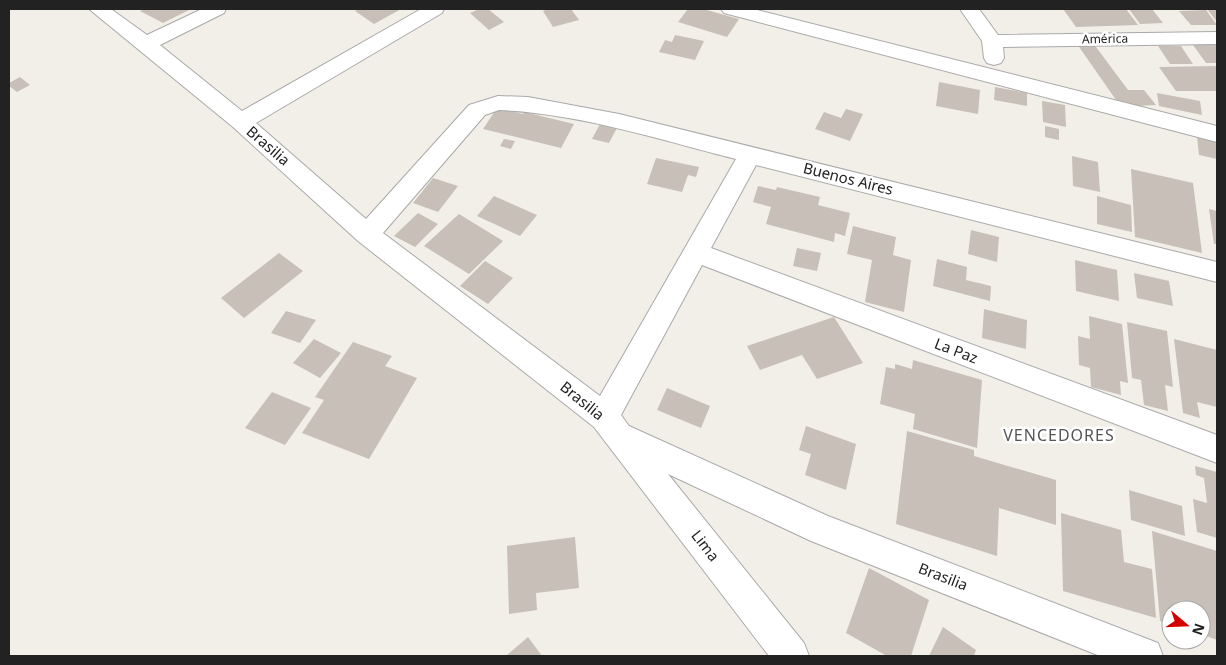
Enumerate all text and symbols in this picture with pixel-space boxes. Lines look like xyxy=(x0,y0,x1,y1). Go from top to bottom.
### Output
street label: América xyxy=(1082,30,1128,47)
street label: Brasilia xyxy=(243,121,295,170)
street label: Buenos Aires xyxy=(801,157,895,199)
street label: La Paz xyxy=(932,333,981,367)
street label: Brasilia xyxy=(556,376,609,424)
district label: VENCEDORES xyxy=(1003,424,1115,446)
street label: Lima xyxy=(687,526,724,565)
street label: Brasilia xyxy=(916,558,971,595)
north arrow xyxy=(1161,600,1211,650)
text: N xyxy=(1188,621,1210,638)

